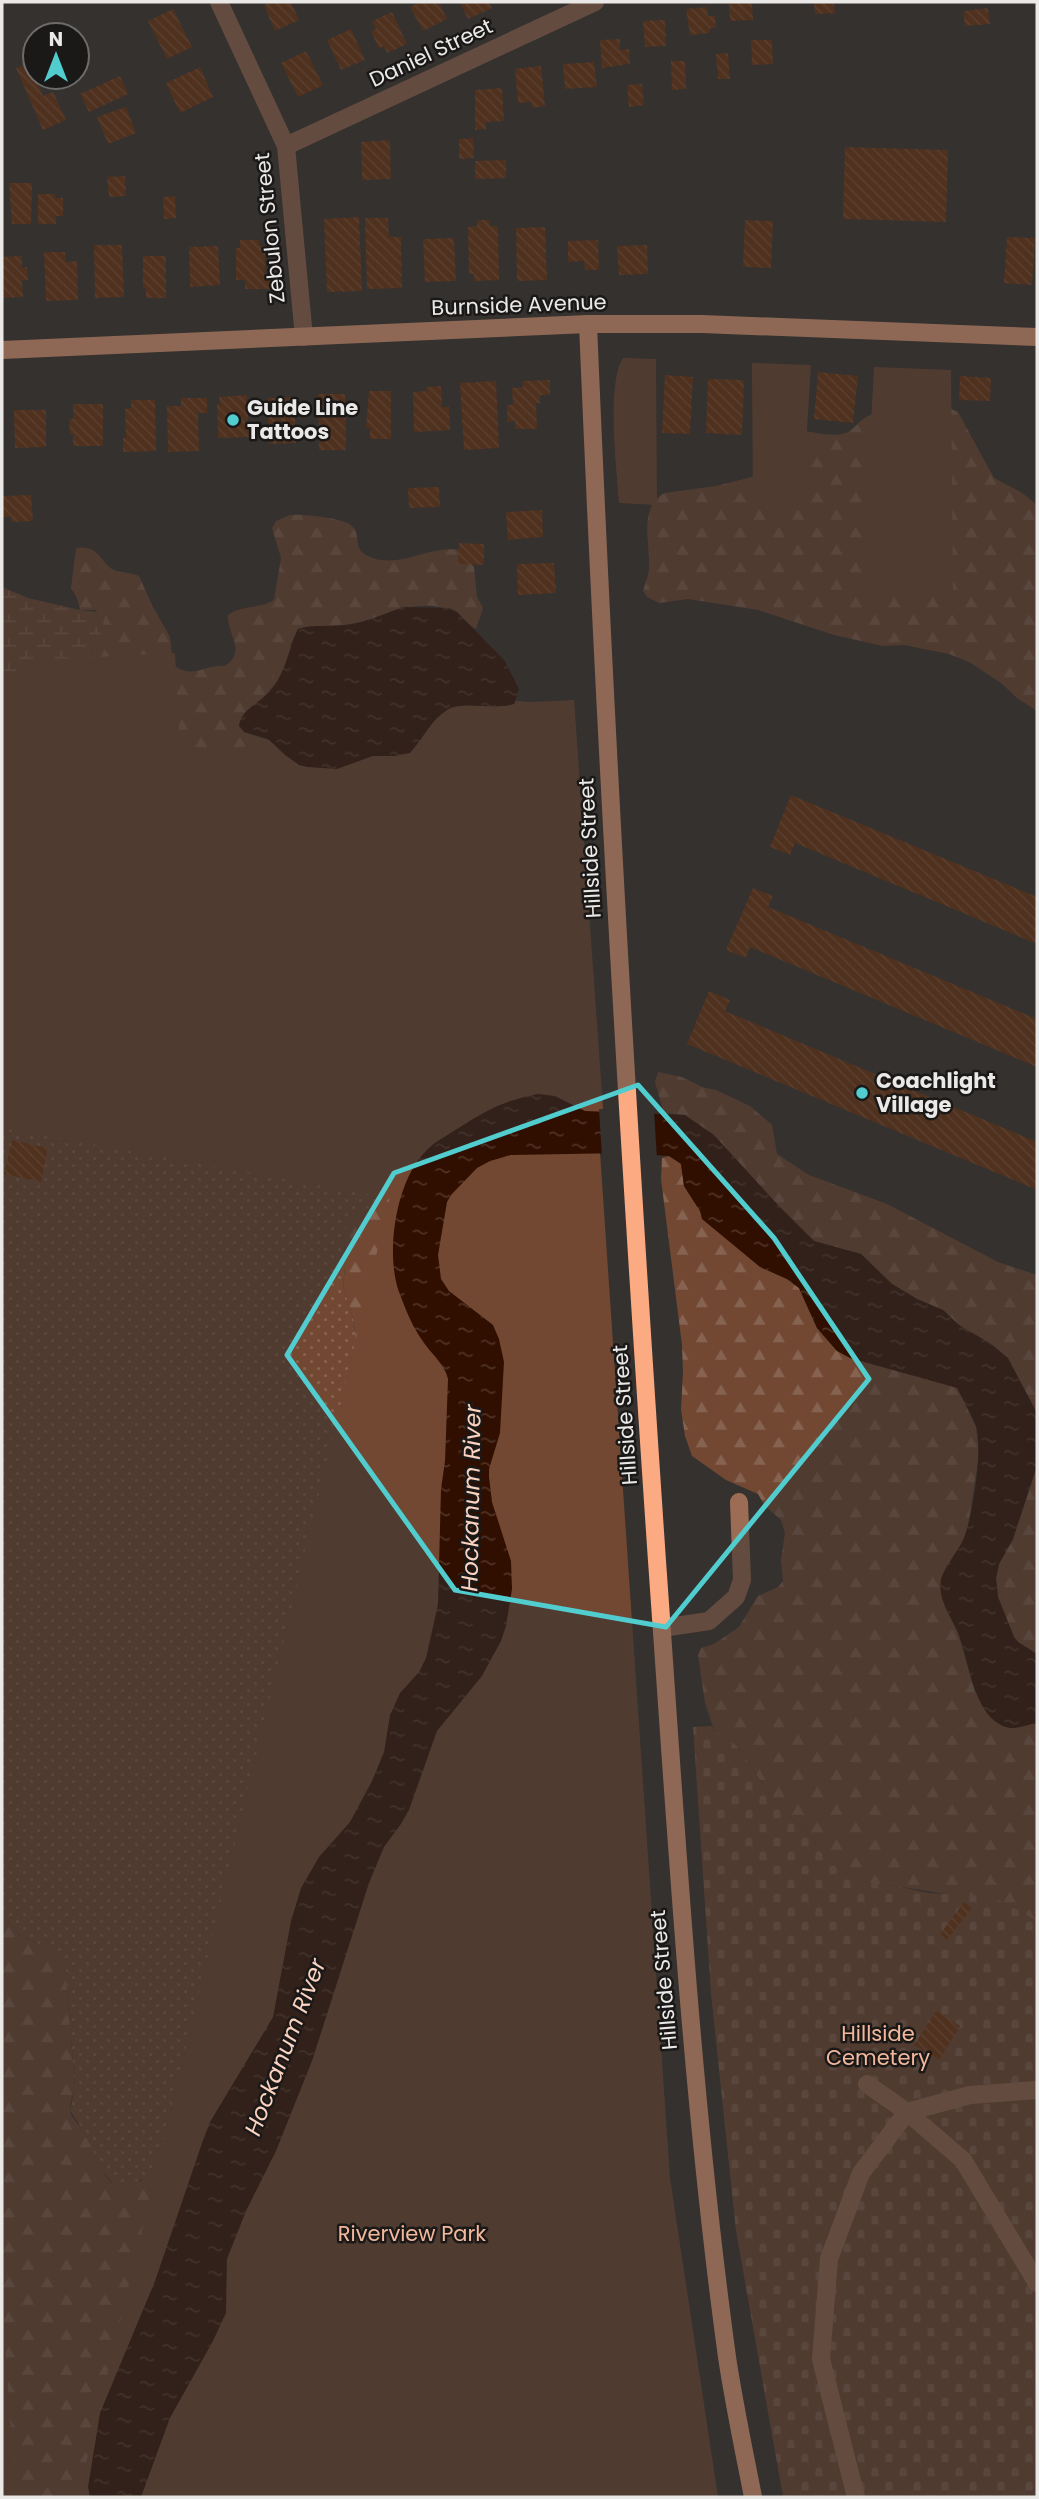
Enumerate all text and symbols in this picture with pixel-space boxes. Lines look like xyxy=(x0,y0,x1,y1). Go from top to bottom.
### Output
street label: Daniel Street xyxy=(364,11,497,94)
north arrow xyxy=(21,21,91,91)
text: N xyxy=(49,26,63,53)
street label: Zebulon Street xyxy=(247,151,292,305)
street label: Burnside Avenue xyxy=(431,287,607,322)
place label: Guide Line Tattoos xyxy=(247,393,358,446)
marker: Guide Line Tattoos xyxy=(225,412,241,428)
street label: Hillside Street xyxy=(571,777,608,919)
place label: Coachlight Village xyxy=(876,1066,996,1119)
marker: Coachlight Village xyxy=(854,1085,870,1101)
street label: Hillside Street xyxy=(605,1344,644,1486)
water label: Hockanum River xyxy=(453,1403,489,1592)
street label: Hillside Street xyxy=(643,1909,684,2051)
water label: Hockanum River xyxy=(236,1952,334,2140)
park label: Hillside Cemetery xyxy=(826,2019,930,2072)
park label: Riverview Park xyxy=(338,2219,486,2248)

